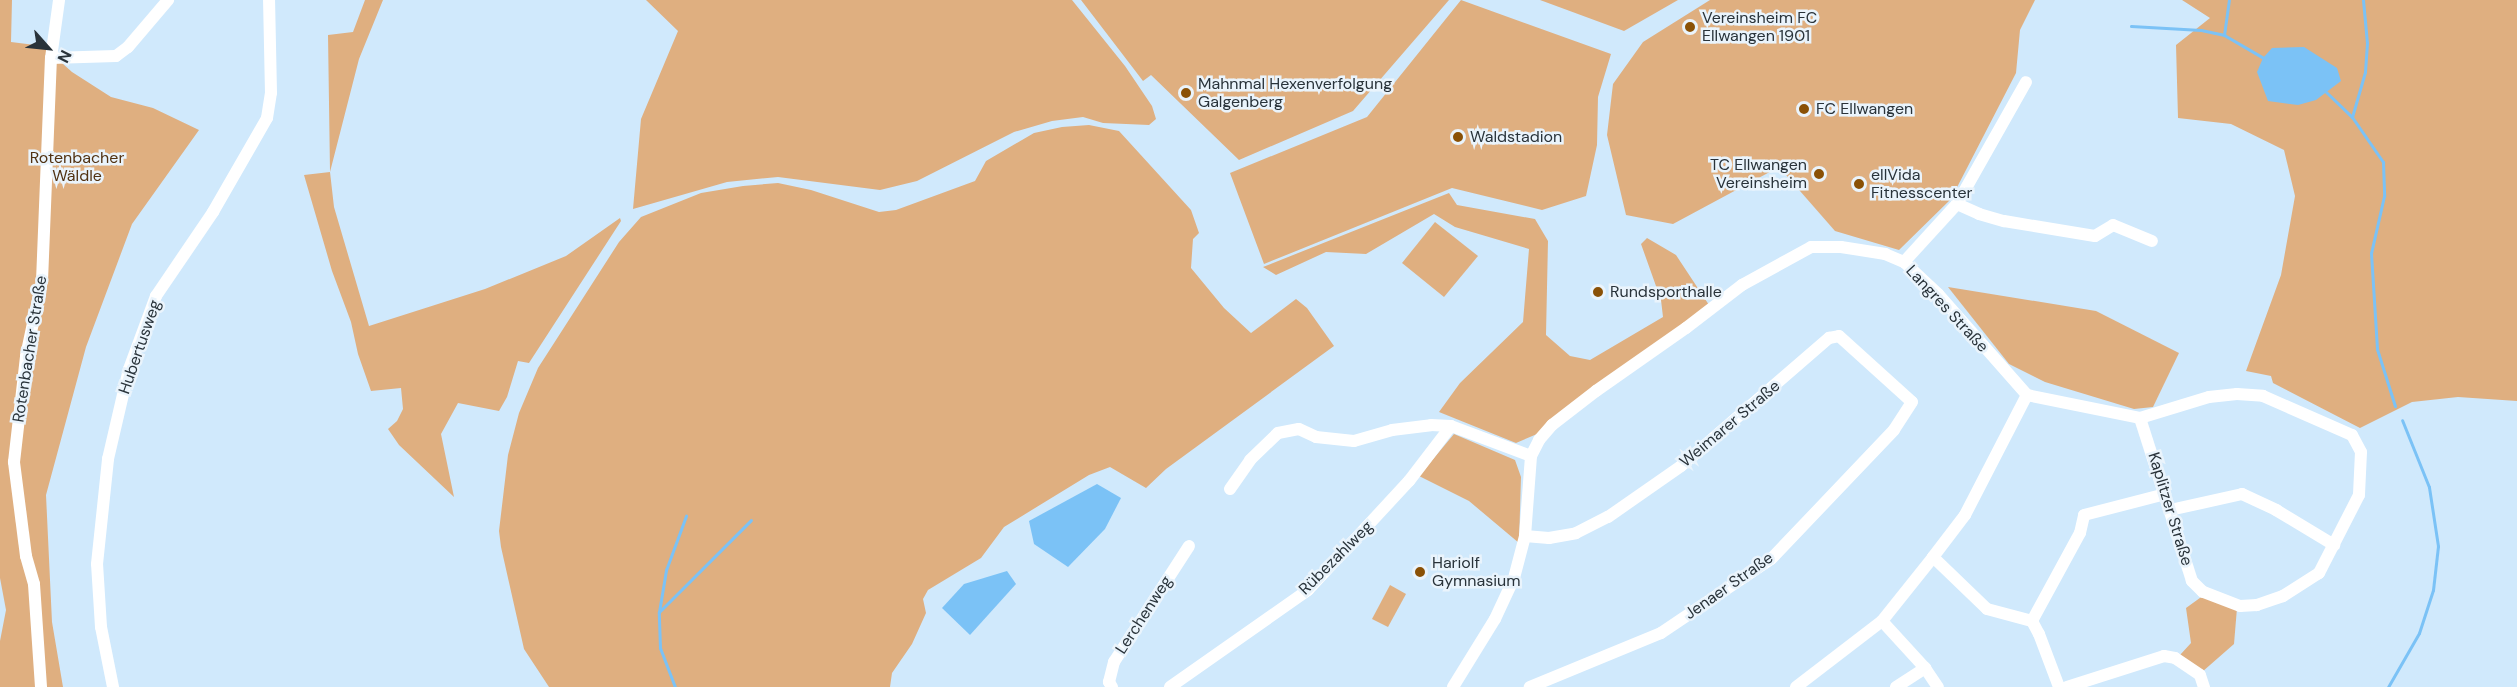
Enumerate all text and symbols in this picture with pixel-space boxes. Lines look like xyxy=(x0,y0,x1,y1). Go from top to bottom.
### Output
place label: Vereinsheim FC Ellwangen 1901 xyxy=(1702,8,1817,46)
north arrow xyxy=(18,18,78,78)
marker: Vereinsheim FC Ellwangen 1901 xyxy=(1683,20,1697,34)
text: N xyxy=(52,46,76,66)
place label: Mahnmal Hexenverfolgung Galgenberg xyxy=(1198,74,1392,112)
marker: Mahnmal Hexenverfolgung Galgenberg xyxy=(1179,86,1193,100)
place label: FC Ellwangen xyxy=(1816,99,1913,119)
marker: FC Ellwangen xyxy=(1797,102,1811,116)
place label: Waldstadion xyxy=(1470,127,1562,147)
marker: Waldstadion xyxy=(1451,130,1465,144)
park label: Rotenbacher Wäldle xyxy=(30,148,124,186)
place label: TC Ellwangen Vereinsheim xyxy=(1710,155,1807,193)
place label: ellVida Fitnesscenter xyxy=(1871,165,1972,203)
marker: TC Ellwangen Vereinsheim xyxy=(1812,167,1826,181)
marker: ellVida Fitnesscenter xyxy=(1852,177,1866,191)
street label: Langres Straße xyxy=(1902,262,1992,356)
street label: Rotenbacher Straße xyxy=(9,274,51,424)
place label: Rundsporthalle xyxy=(1610,282,1722,302)
marker: Rundsporthalle xyxy=(1591,285,1605,299)
street label: Hubertusweg xyxy=(115,297,165,397)
street label: Weimarer Straße xyxy=(1676,376,1784,472)
street label: Kaplitzer Straße xyxy=(2144,450,2196,568)
street label: Rübezahlweg xyxy=(1295,517,1377,599)
street label: Jenaer Straße xyxy=(1681,548,1777,624)
place label: Hariolf Gymnasium xyxy=(1432,553,1520,591)
marker: Hariolf Gymnasium xyxy=(1413,565,1427,579)
street label: Lerchenweg xyxy=(1112,572,1176,658)

